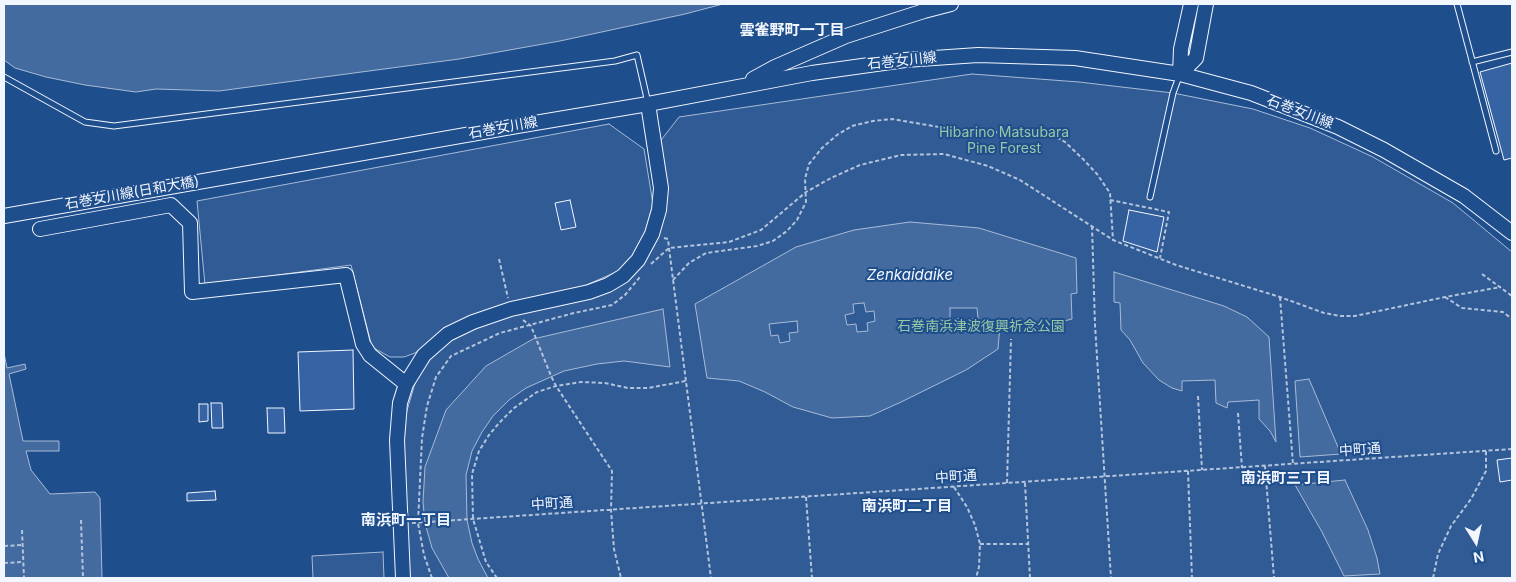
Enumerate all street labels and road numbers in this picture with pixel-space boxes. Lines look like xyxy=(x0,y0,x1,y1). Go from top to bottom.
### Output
street label: 石巻女川線 xyxy=(866,49,938,73)
street label: 石巻女川線 xyxy=(1264,92,1336,132)
street label: 石巻女川線 xyxy=(467,114,539,142)
street label: 石巻女川線(日和大橋) xyxy=(63,173,201,213)
street label: 中町通 xyxy=(1338,440,1382,460)
street label: 中町通 xyxy=(934,467,978,487)
street label: 中町通 xyxy=(530,494,574,514)

